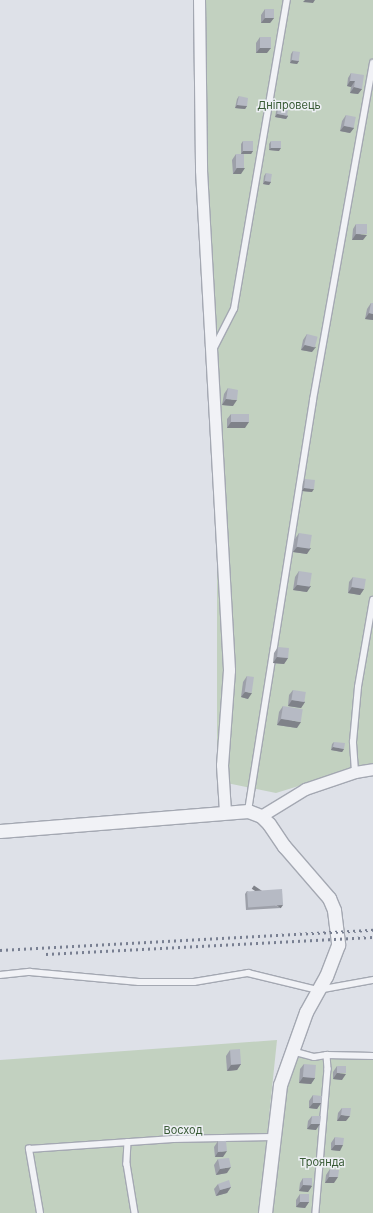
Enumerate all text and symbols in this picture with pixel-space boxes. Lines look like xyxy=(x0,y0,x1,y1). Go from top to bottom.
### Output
park label: Дніпровець xyxy=(257,98,321,112)
park label: Восход xyxy=(163,1123,203,1137)
park label: Троянда xyxy=(299,1155,345,1169)

